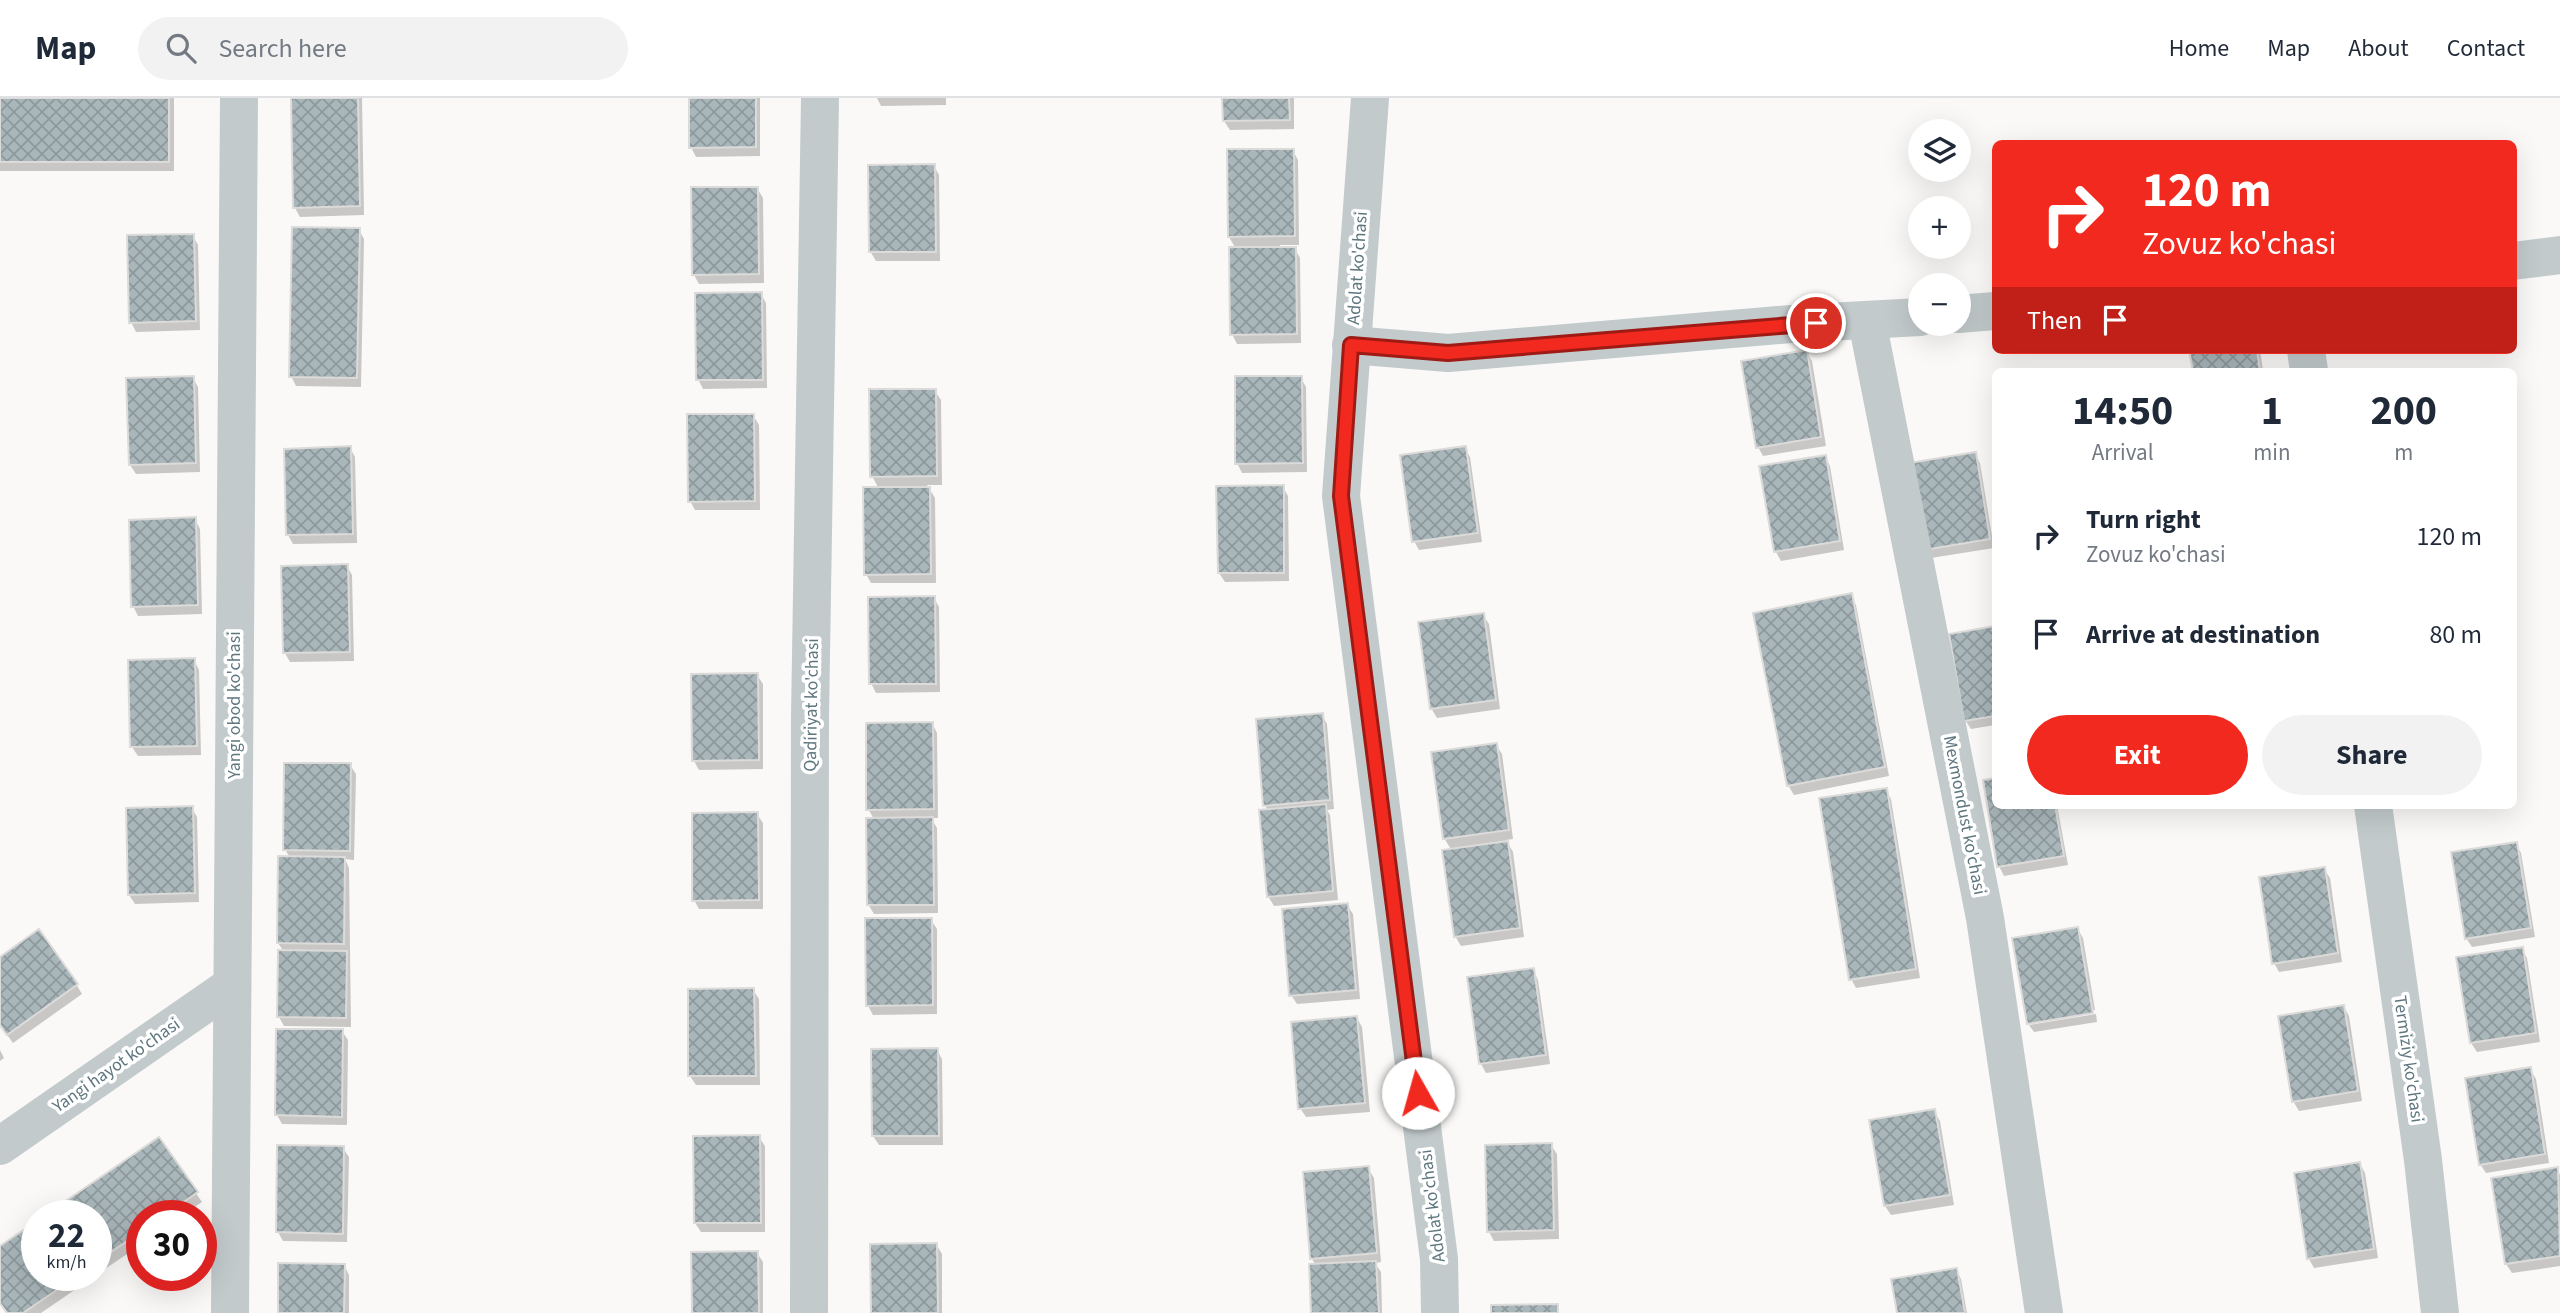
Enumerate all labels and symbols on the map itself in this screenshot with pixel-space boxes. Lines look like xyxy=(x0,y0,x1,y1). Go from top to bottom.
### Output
street label: Adolat ko'chasi xyxy=(1341,211,1374,325)
pin xyxy=(1786,293,1846,353)
street label: Yangi obod ko'chasi xyxy=(222,631,247,780)
street label: Qadiriyat ko'chasi xyxy=(798,638,825,772)
street label: Mexmondust ko'chasi xyxy=(1937,733,1992,897)
street label: Termiziy ko'chasi xyxy=(2387,994,2430,1124)
street label: Yangi hayot ko'chasi xyxy=(47,1012,185,1119)
position arrow xyxy=(1381,1056,1455,1130)
street label: Adolat ko'chasi xyxy=(1413,1148,1452,1264)
speed limit sign: 30 xyxy=(126,1200,217,1291)

